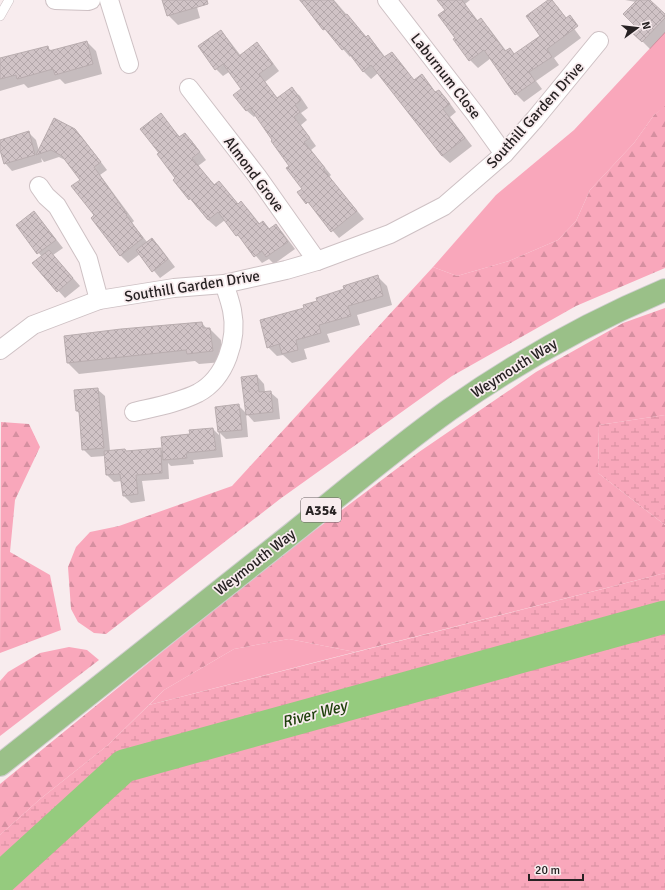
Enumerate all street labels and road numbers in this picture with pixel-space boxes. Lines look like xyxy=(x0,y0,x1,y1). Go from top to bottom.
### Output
street label: Laburnum Close xyxy=(407,30,485,122)
street label: Southill Garden Drive xyxy=(483,58,587,172)
street label: Almond Grove xyxy=(220,133,288,215)
street label: Southill Garden Drive xyxy=(123,266,261,306)
street label: Weymouth Way xyxy=(468,334,560,402)
road number: A354 xyxy=(301,498,341,522)
street label: Weymouth Way xyxy=(211,525,299,599)

